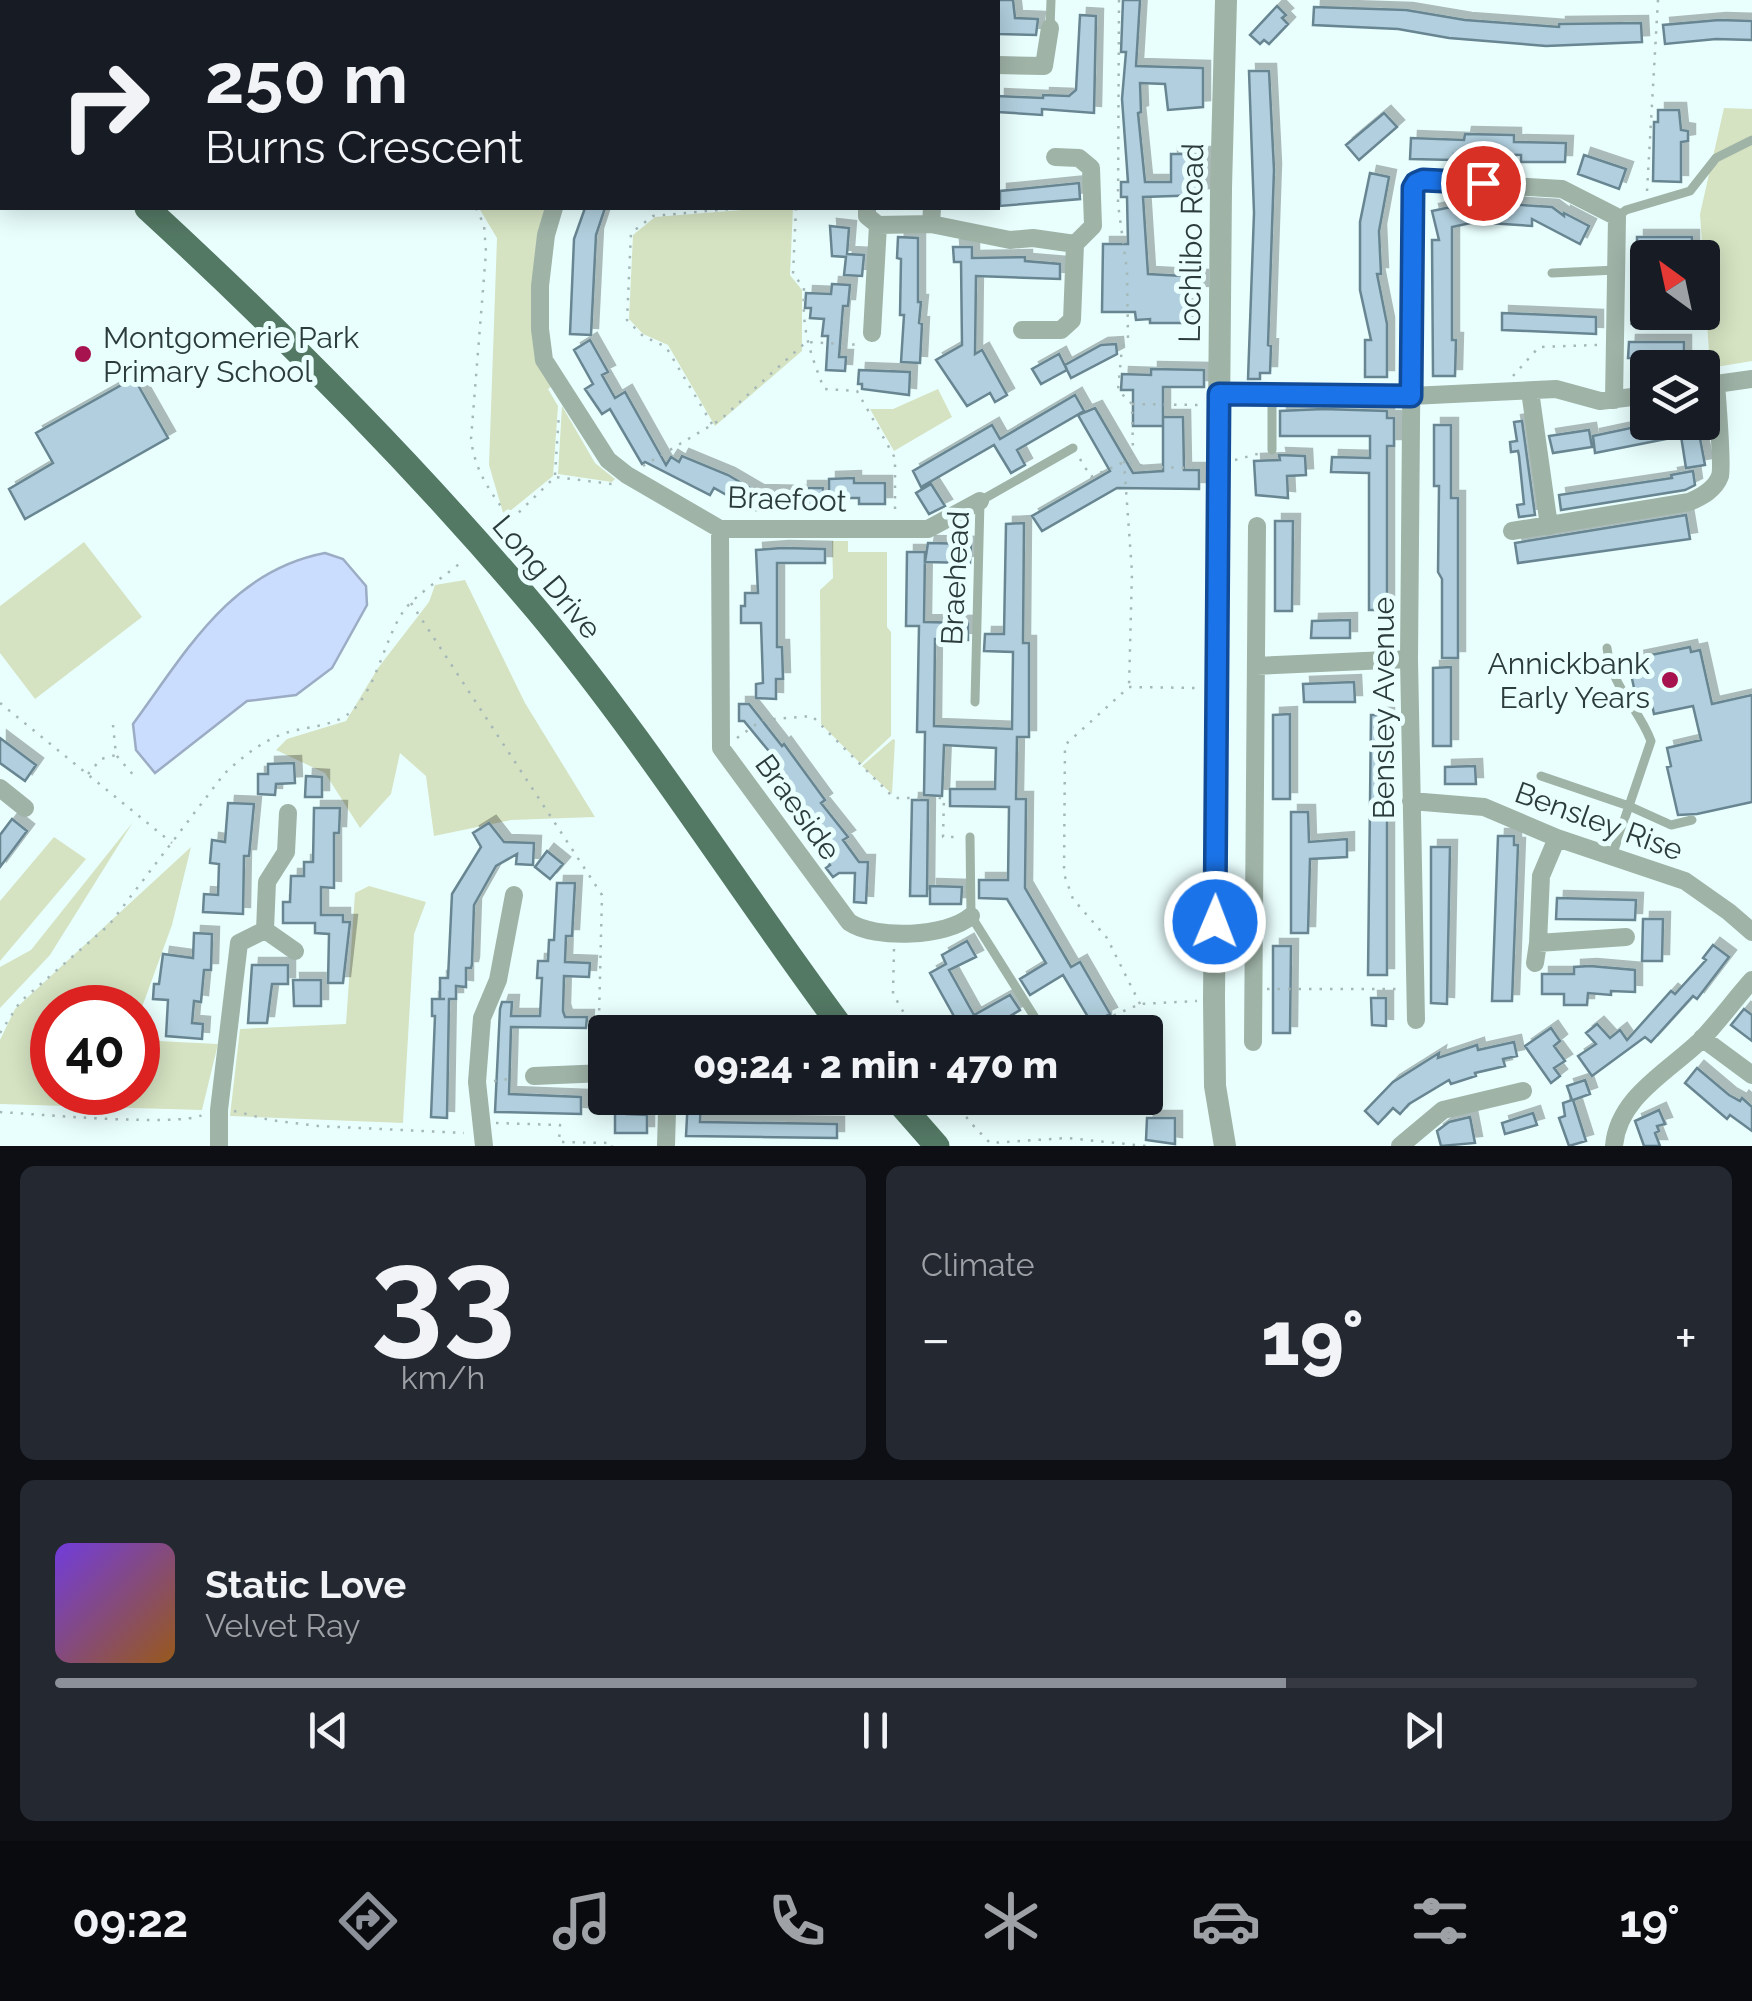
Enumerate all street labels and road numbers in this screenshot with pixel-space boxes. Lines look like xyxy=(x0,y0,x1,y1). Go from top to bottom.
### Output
street label: Lochlibo Road xyxy=(1172,143,1210,343)
street label: Braefoot xyxy=(727,479,847,519)
street label: Long Drive xyxy=(485,508,609,646)
street label: Braehead xyxy=(934,510,976,646)
street label: Bensley Avenue xyxy=(1366,597,1401,819)
street label: Braeside xyxy=(748,747,848,867)
street label: Bensley Rise xyxy=(1510,774,1688,868)

